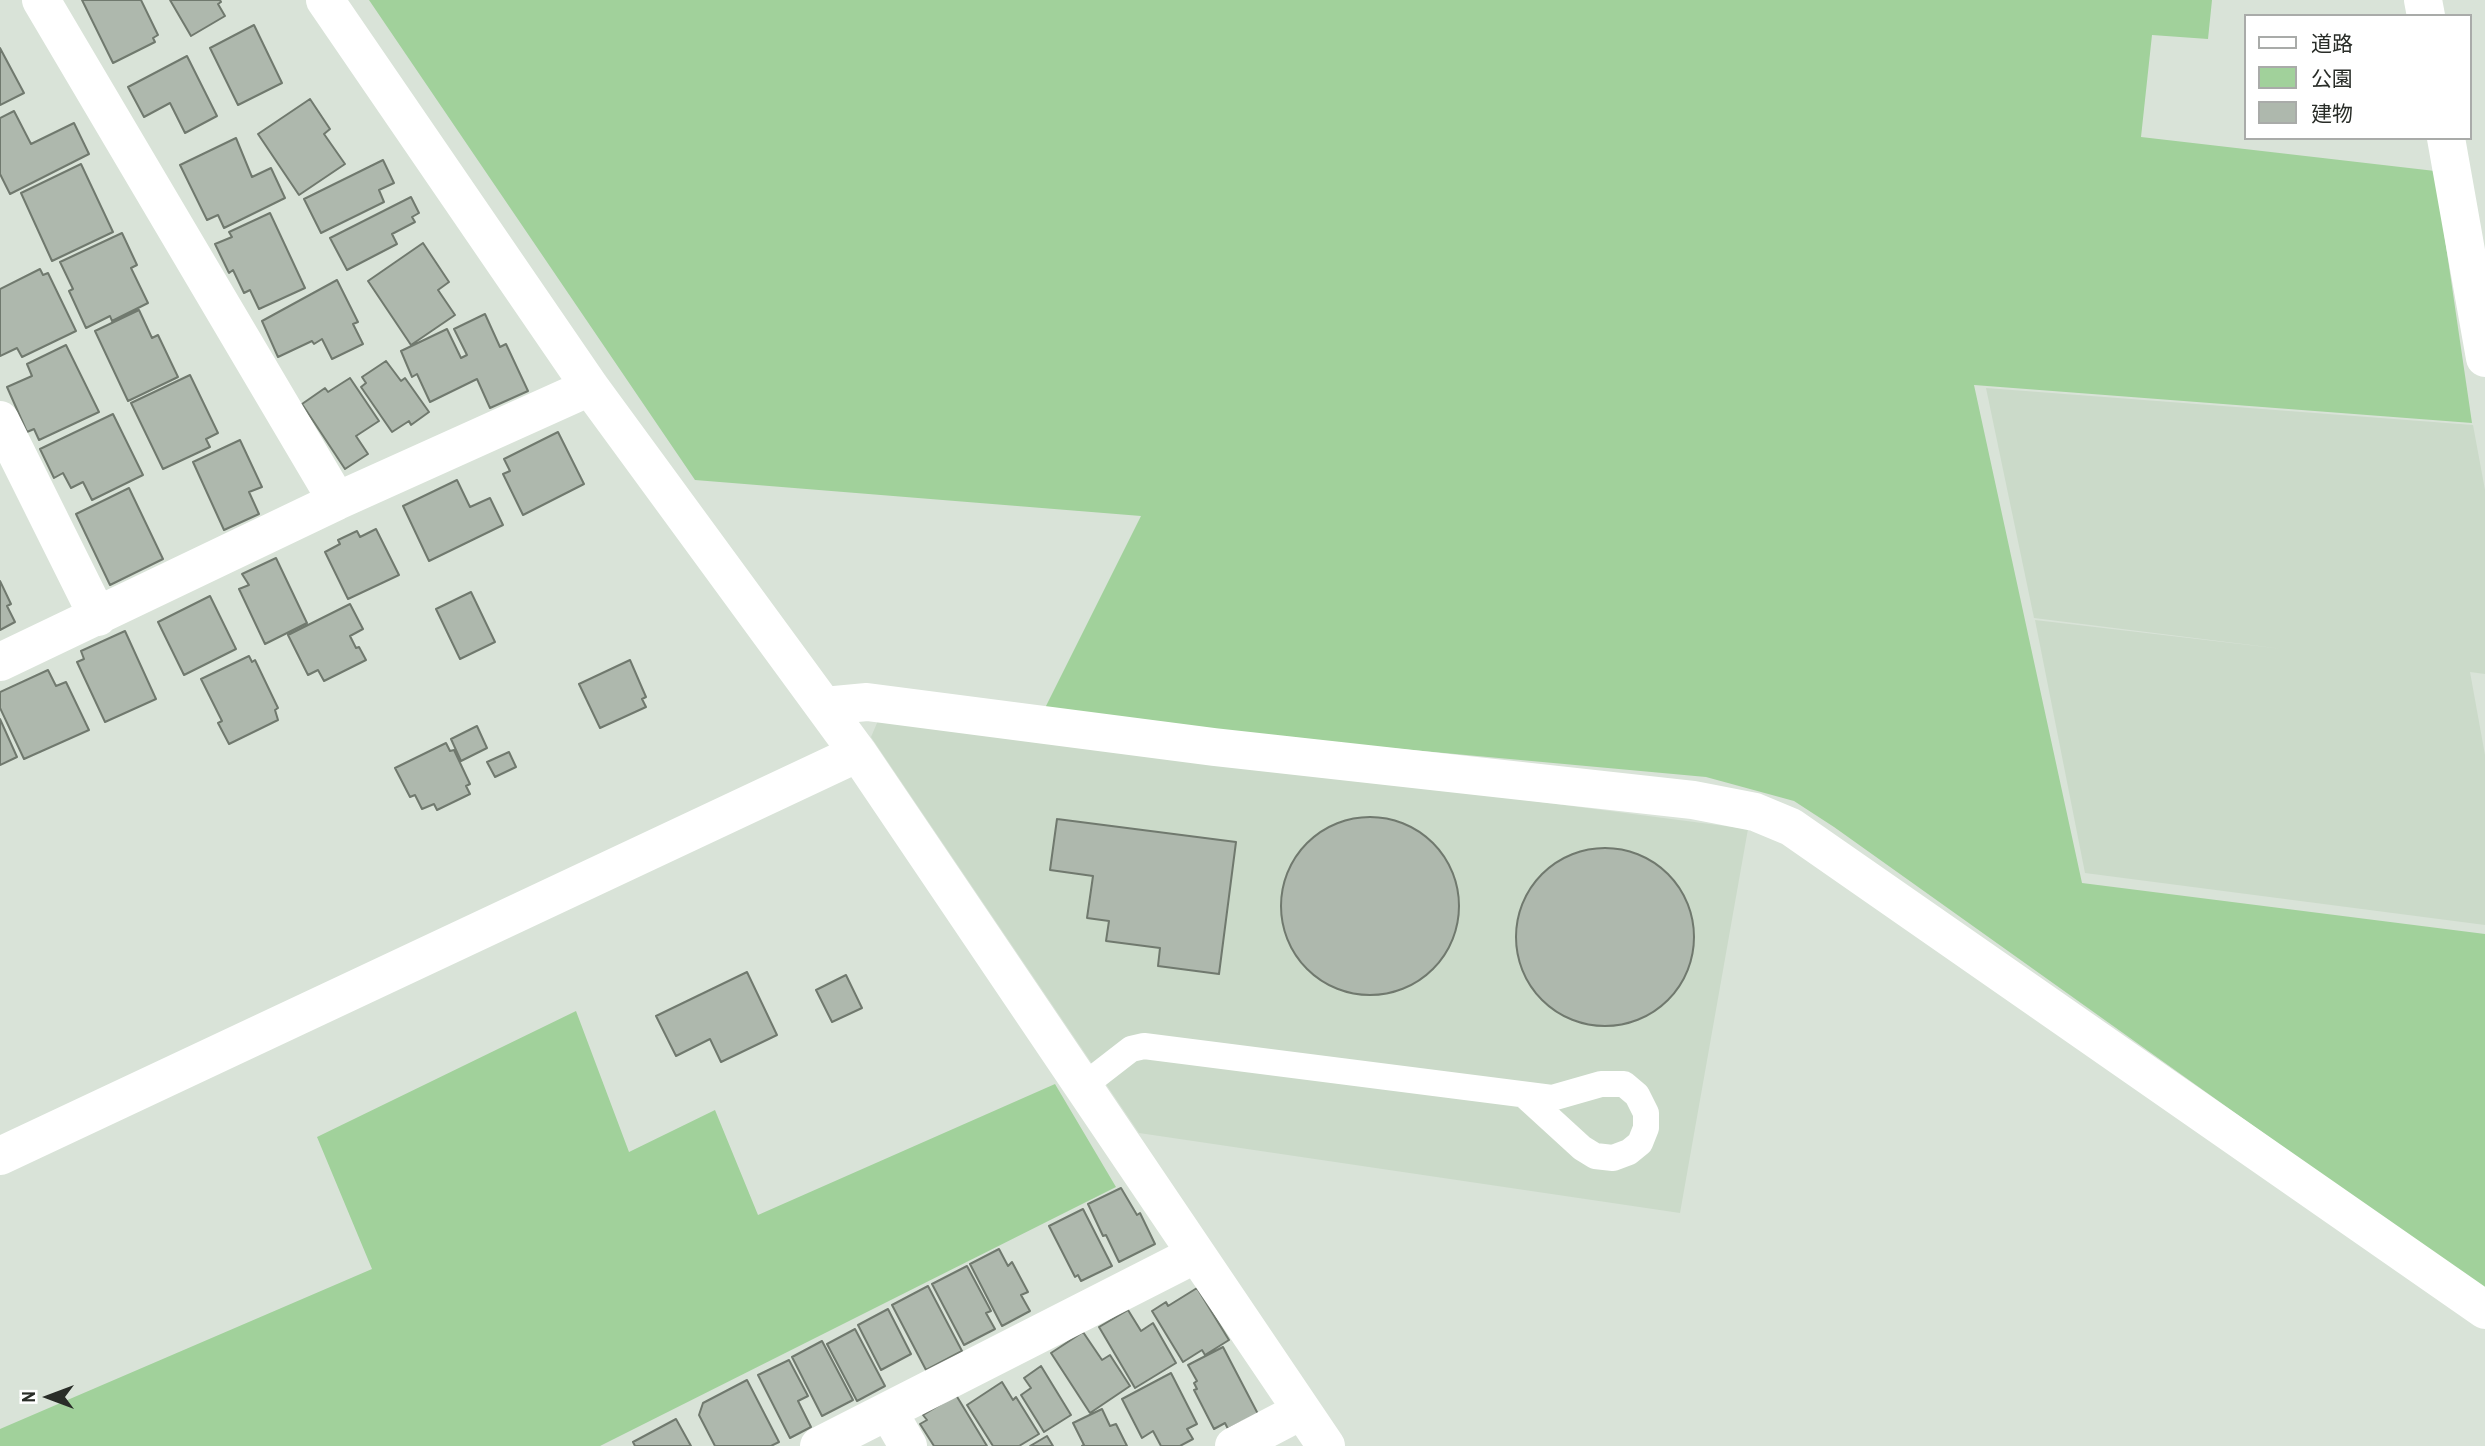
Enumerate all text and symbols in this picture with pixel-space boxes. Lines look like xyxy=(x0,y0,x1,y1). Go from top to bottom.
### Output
legend xyxy=(2244,14,2471,140)
text: 道路 xyxy=(2311,29,2353,58)
text: 公園 xyxy=(2311,64,2353,93)
text: 建物 xyxy=(2311,99,2353,128)
north arrow xyxy=(14,1362,84,1432)
text: N xyxy=(15,1391,41,1403)

